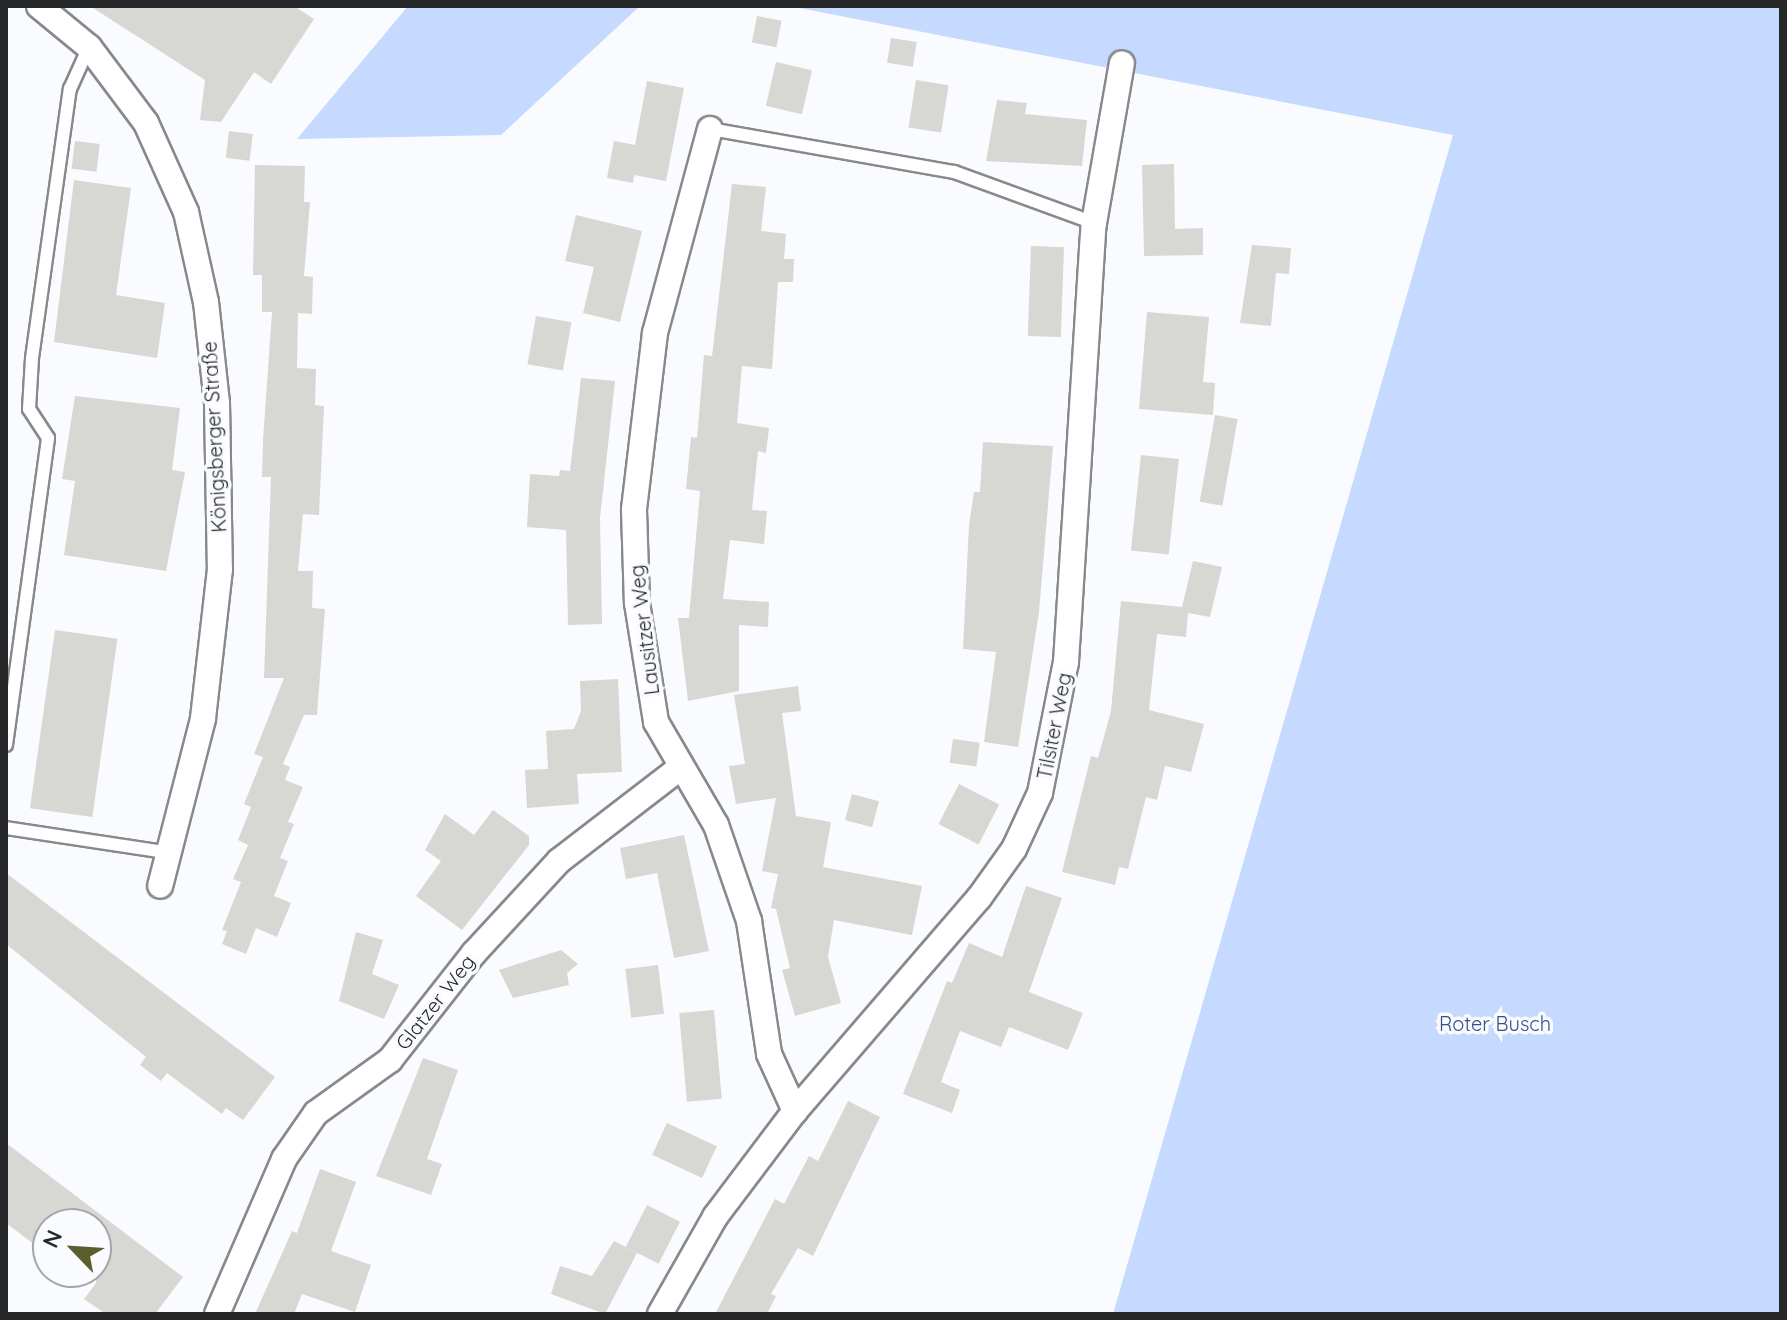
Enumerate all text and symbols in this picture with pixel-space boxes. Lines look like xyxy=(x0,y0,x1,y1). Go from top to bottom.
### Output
street label: Königsberger Straße xyxy=(197,341,231,533)
street label: Lausitzer Weg xyxy=(624,564,664,696)
street label: Tilsiter Weg xyxy=(1032,670,1076,782)
street label: Glatzer Weg xyxy=(390,950,480,1054)
park label: Roter Busch xyxy=(1439,1011,1551,1035)
north arrow xyxy=(32,1208,112,1288)
text: N xyxy=(36,1225,68,1252)

